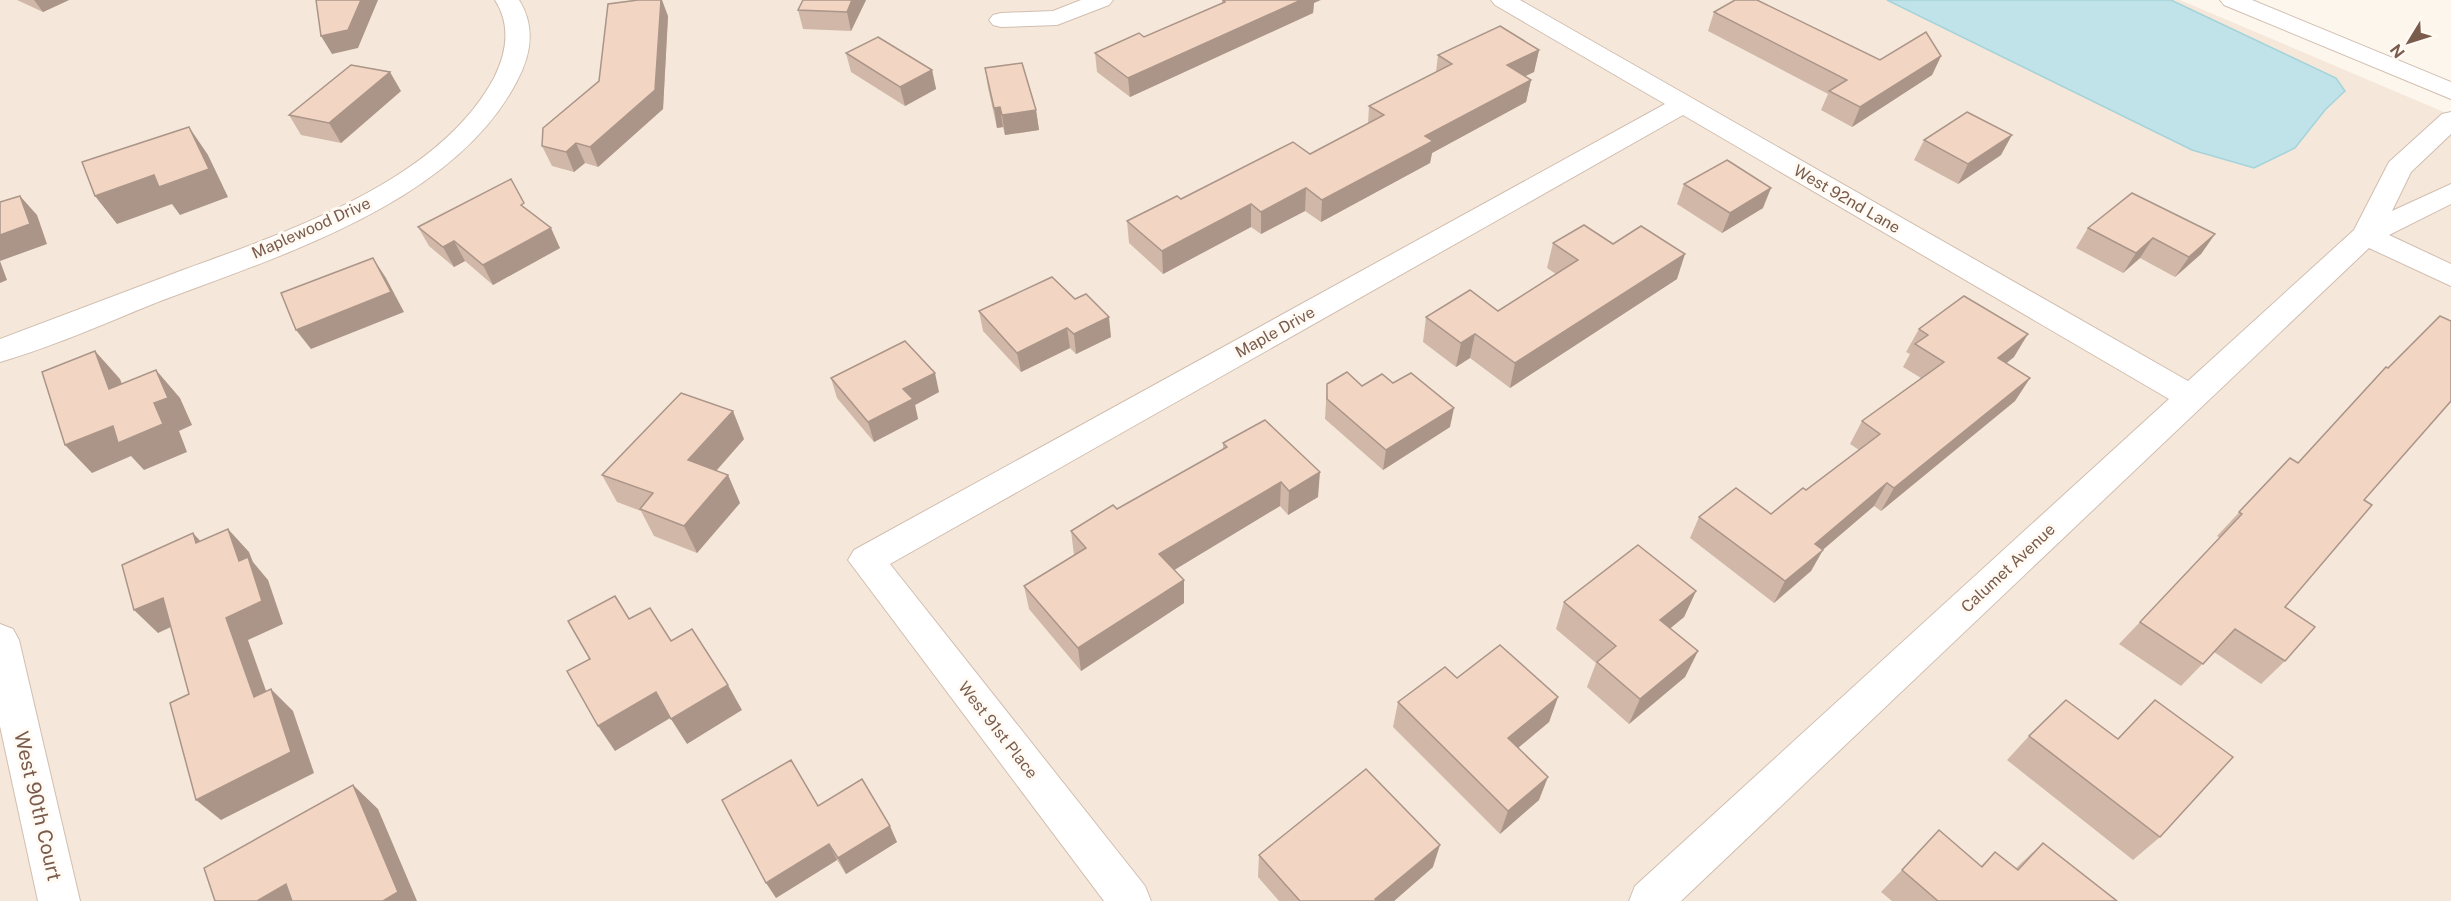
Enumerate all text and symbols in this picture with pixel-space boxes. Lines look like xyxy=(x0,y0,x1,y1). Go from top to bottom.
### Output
north arrow xyxy=(2379,12,2439,72)
text: N xyxy=(2386,40,2409,62)
street label: West 92nd Lane xyxy=(1790,161,1904,237)
street label: Maplewood Drive xyxy=(249,193,373,263)
street label: Maple Drive xyxy=(1232,302,1318,362)
street label: Calumet Avenue xyxy=(1957,520,2059,616)
street label: West 91st Place xyxy=(954,678,1042,782)
street label: West 90th Court xyxy=(9,729,67,883)

